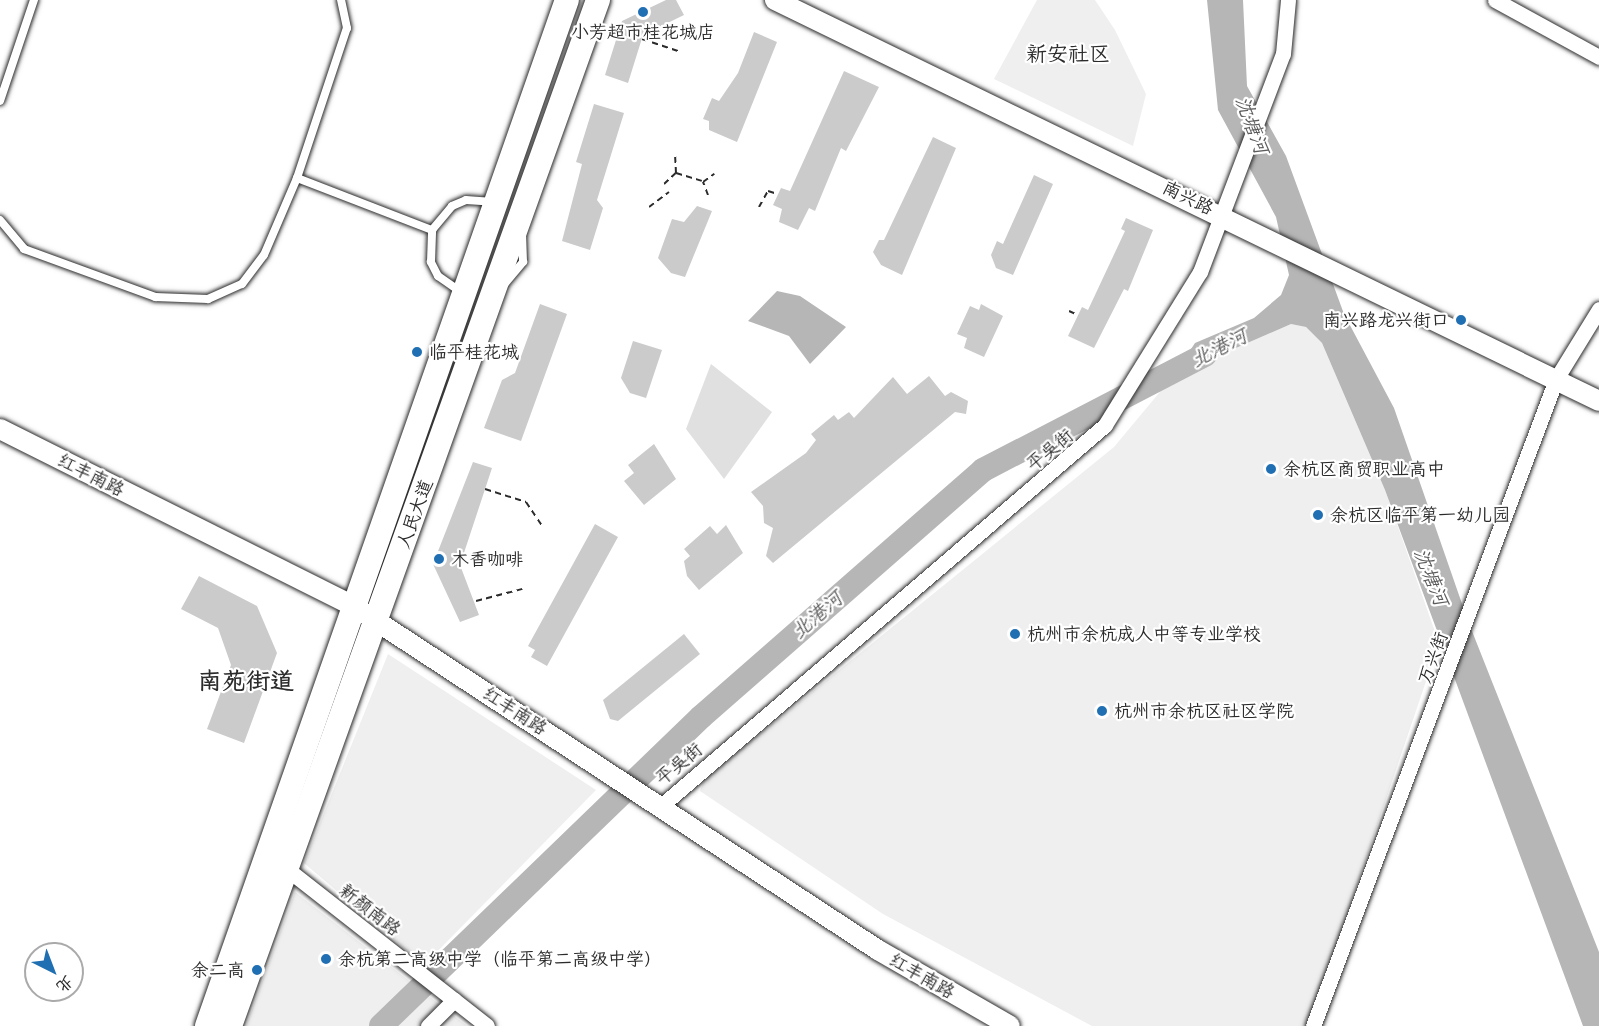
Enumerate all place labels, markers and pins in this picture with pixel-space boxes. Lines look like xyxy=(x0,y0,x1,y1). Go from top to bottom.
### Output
marker: 小芳超市桂花城店 xyxy=(636,5,650,19)
place label: 小芳超市桂花城店 xyxy=(571,21,715,43)
place label: 南兴路龙兴街口 xyxy=(1323,309,1449,331)
marker: 南兴路龙兴街口 xyxy=(1454,313,1468,327)
place label: 临平桂花城 xyxy=(429,341,519,363)
marker: 临平桂花城 xyxy=(410,345,424,359)
place label: 余杭区商贸职业高中 xyxy=(1283,458,1445,480)
marker: 余杭区商贸职业高中 xyxy=(1264,462,1278,476)
place label: 余杭区临平第一幼儿园 xyxy=(1330,504,1510,526)
marker: 余杭区临平第一幼儿园 xyxy=(1311,508,1325,522)
place label: 木香咖啡 xyxy=(451,548,523,570)
marker: 木香咖啡 xyxy=(432,552,446,566)
place label: 杭州市余杭成人中等专业学校 xyxy=(1027,623,1261,645)
marker: 杭州市余杭成人中等专业学校 xyxy=(1008,627,1022,641)
place label: 杭州市余杭区社区学院 xyxy=(1114,700,1294,722)
marker: 杭州市余杭区社区学院 xyxy=(1095,704,1109,718)
place label: 余杭第二高级中学（临平第二高级中学） xyxy=(338,948,662,970)
marker: 余杭第二高级中学（临平第二高级中学） xyxy=(319,952,333,966)
place label: 余二高 xyxy=(191,959,245,981)
marker: 余二高 xyxy=(250,963,264,977)

